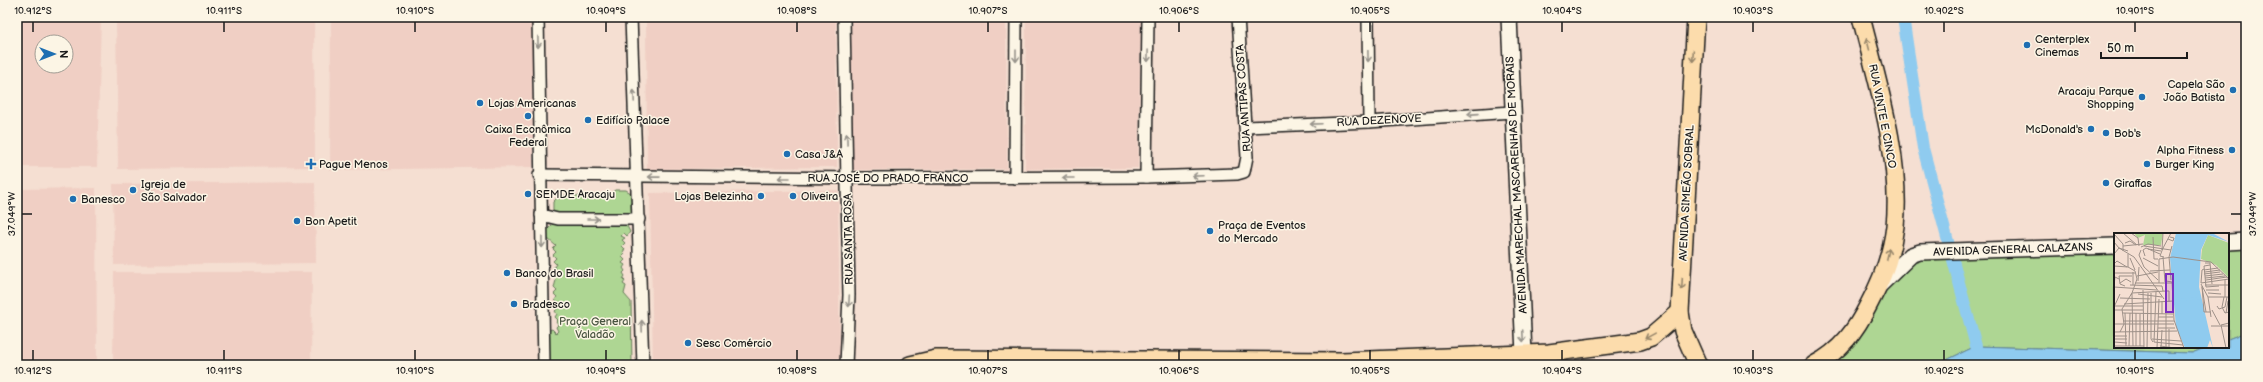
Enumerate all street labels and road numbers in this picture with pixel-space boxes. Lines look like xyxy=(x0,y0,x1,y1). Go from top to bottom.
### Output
street label: RUA ANTIPAS COSTA xyxy=(1233,44,1254,152)
street label: AVENIDA MARECHAL MASCARENHAS DE MORAIS xyxy=(1503,56,1530,314)
street label: RUA VINTE E CINCO xyxy=(1866,63,1899,169)
street label: RUA DEZENOVE xyxy=(1336,112,1422,129)
street label: AVENIDA SIMEÃO SOBRAL xyxy=(1676,124,1697,261)
street label: RUA JOSÉ DO PRADO FRANCO xyxy=(807,171,969,185)
street label: RUA SANTA ROSA xyxy=(841,193,856,285)
street label: AVENIDA GENERAL CALAZANS xyxy=(1933,240,2093,259)

